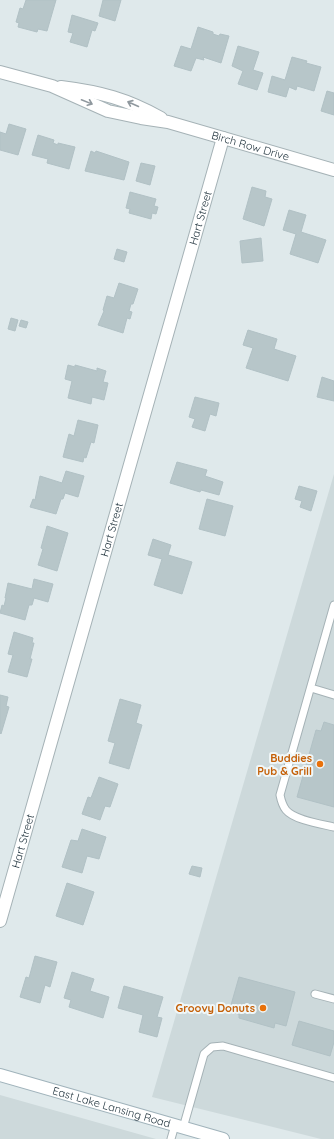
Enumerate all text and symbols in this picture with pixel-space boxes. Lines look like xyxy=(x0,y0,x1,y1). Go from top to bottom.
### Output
one-way arrow xyxy=(81,99,93,107)
one-way arrow xyxy=(127,100,139,107)
street label: Birch Row Drive xyxy=(210,128,291,164)
street label: Hart Street xyxy=(186,189,215,247)
street label: Hart Street xyxy=(97,501,126,558)
place label: Buddies Pub & Grill xyxy=(257,751,312,778)
marker: Buddies Pub & Grill xyxy=(315,759,325,769)
street label: Hart Street xyxy=(8,812,37,870)
place label: Groovy Donuts xyxy=(176,1001,255,1015)
marker: Groovy Donuts xyxy=(258,1003,268,1013)
street label: East Lake Lansing Road xyxy=(51,1083,172,1131)

